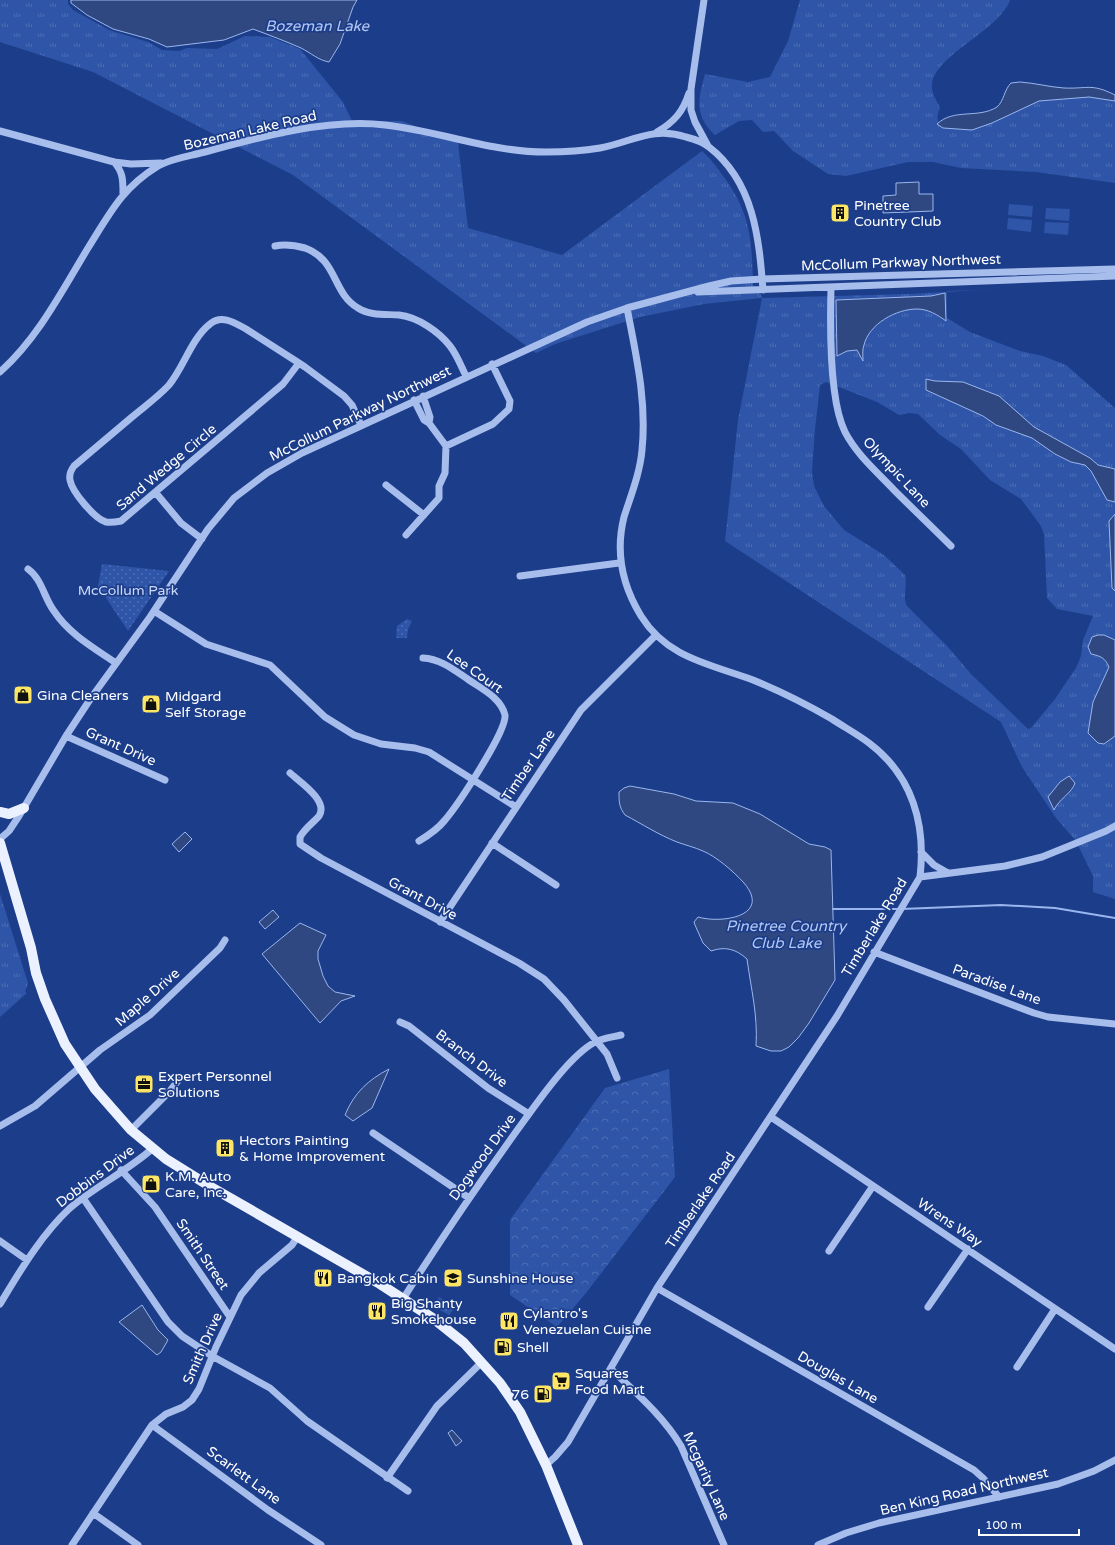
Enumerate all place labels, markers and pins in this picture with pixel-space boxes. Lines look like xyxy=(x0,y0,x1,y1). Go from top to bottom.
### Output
place label: Pinetree Country Club xyxy=(854,197,942,230)
building icon: Pinetree Country Club xyxy=(829,202,851,224)
shop icon: Gina Cleaners xyxy=(12,684,34,706)
place label: Gina Cleaners xyxy=(37,687,129,704)
place label: Midgard Self Storage xyxy=(165,688,246,721)
shop icon: Midgard Self Storage xyxy=(140,693,162,715)
place label: Expert Personnel Solutions xyxy=(158,1068,272,1101)
office icon: Expert Personnel Solutions xyxy=(133,1073,155,1095)
place label: Hectors Painting & Home Improvement xyxy=(239,1132,386,1165)
building icon: Hectors Painting & Home Improvement xyxy=(214,1137,236,1159)
place label: K.M. Auto Care, Inc. xyxy=(165,1168,231,1201)
shop icon: K.M. Auto Care, Inc. xyxy=(140,1173,162,1195)
restaurant icon: Bangkok Cabin xyxy=(312,1267,334,1289)
school or university icon: Sunshine House xyxy=(442,1267,464,1289)
place label: Bangkok Cabin xyxy=(337,1270,438,1287)
place label: Sunshine House xyxy=(467,1270,574,1287)
place label: Big Shanty Smokehouse xyxy=(391,1295,477,1328)
restaurant icon: Big Shanty Smokehouse xyxy=(366,1300,388,1322)
place label: Cylantro's Venezuelan Cuisine xyxy=(523,1305,652,1338)
restaurant icon: Cylantro's Venezuelan Cuisine xyxy=(498,1310,520,1332)
fuel station icon: Shell xyxy=(492,1336,514,1358)
place label: Shell xyxy=(517,1339,549,1356)
place label: Squares Food Mart xyxy=(575,1365,645,1398)
supermarket icon: Squares Food Mart xyxy=(550,1370,572,1392)
fuel station icon: 76 xyxy=(532,1383,554,1405)
place label: 76 xyxy=(511,1386,529,1403)

